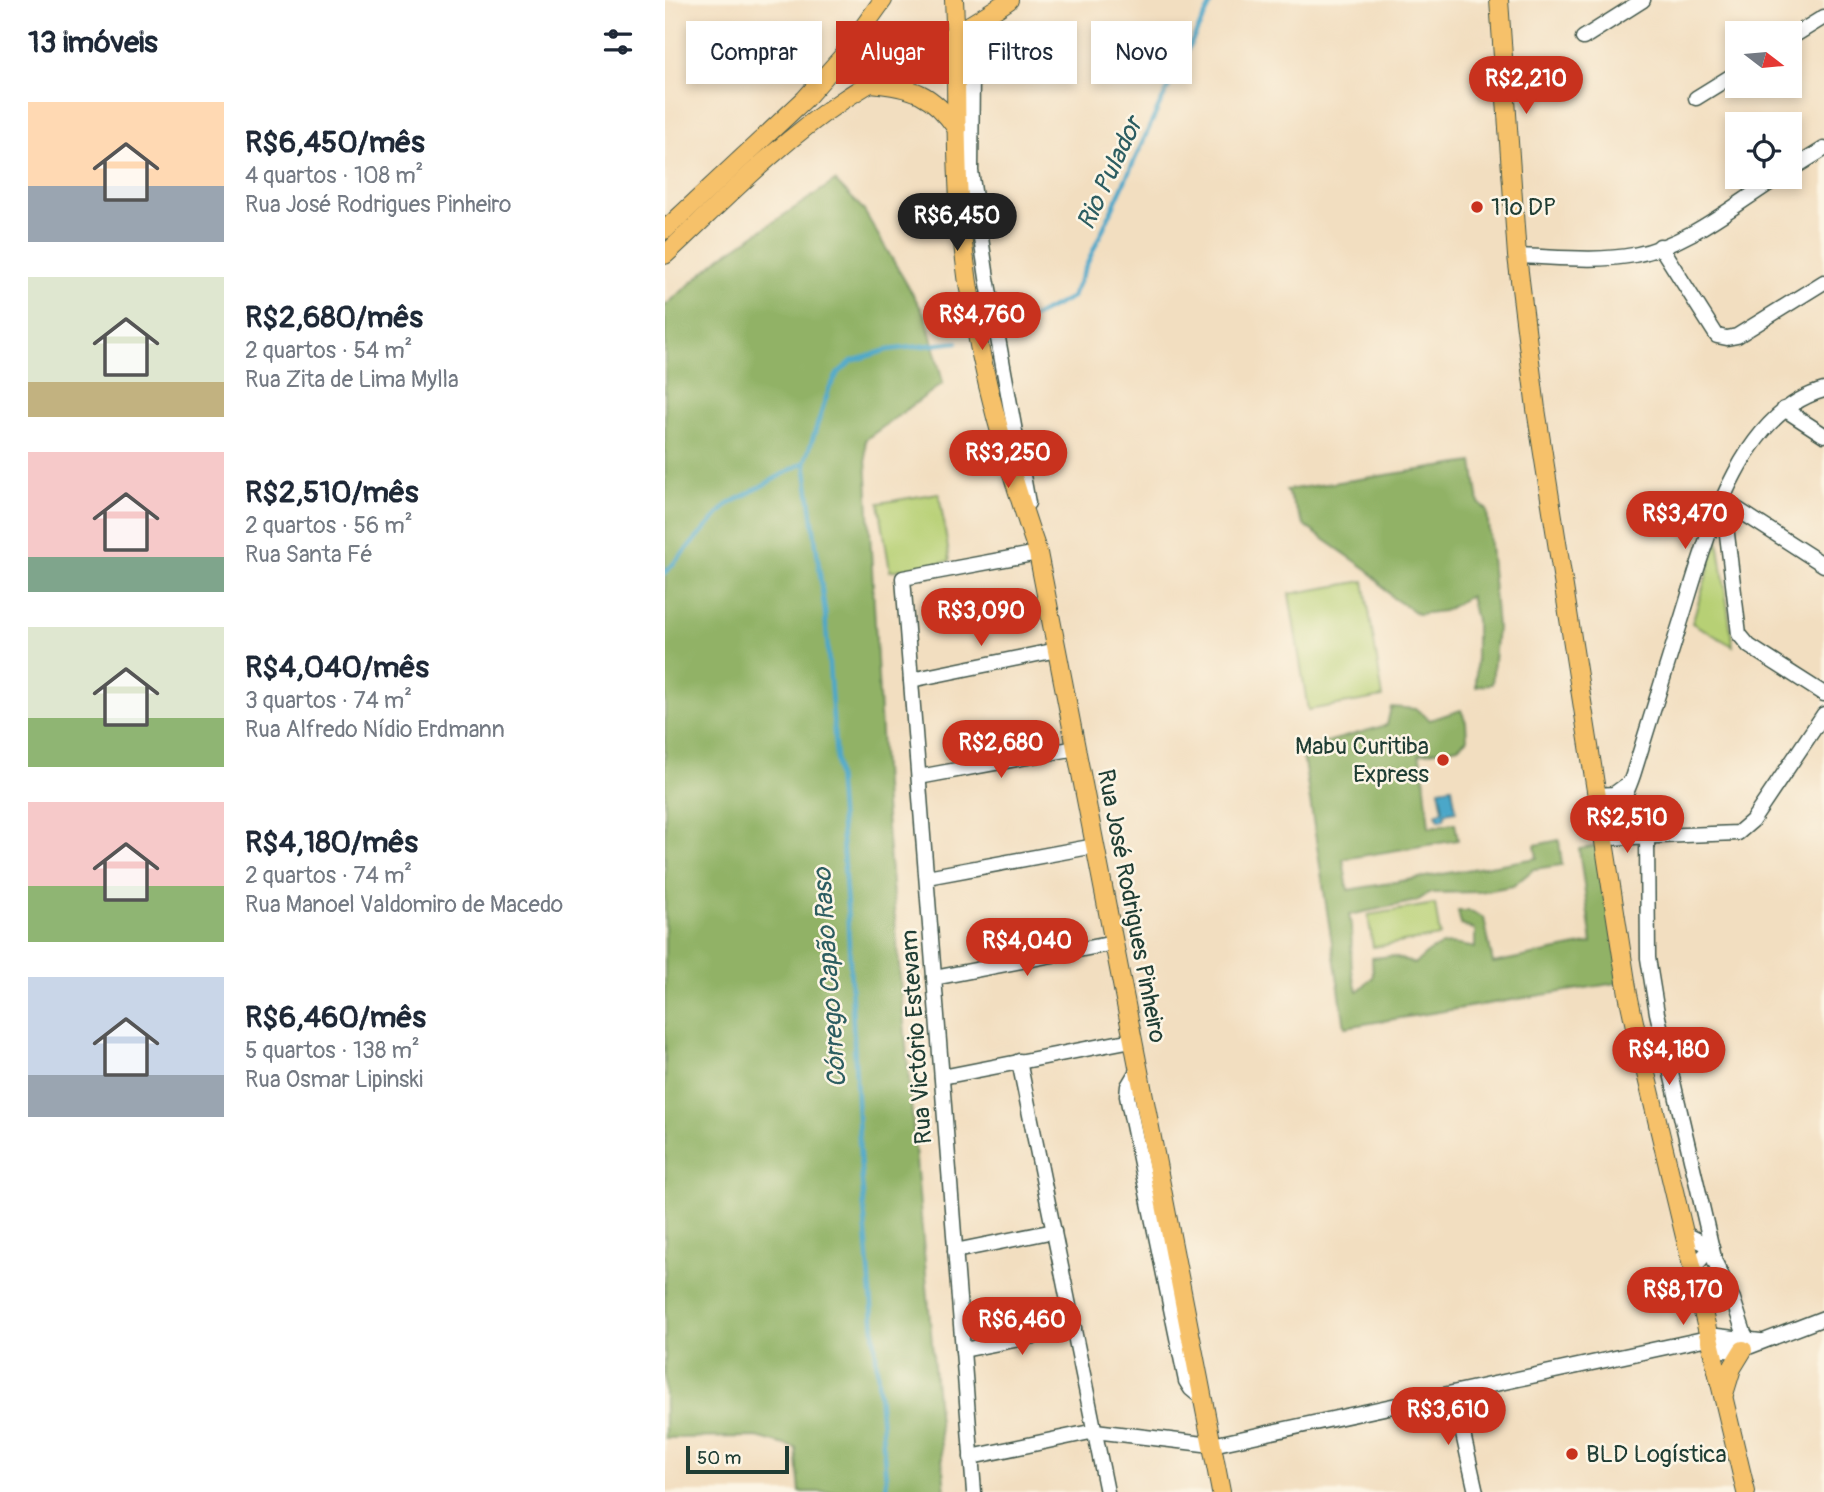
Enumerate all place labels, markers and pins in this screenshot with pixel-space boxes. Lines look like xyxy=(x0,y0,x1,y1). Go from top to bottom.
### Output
pin: R$2,210 xyxy=(1461,57,1591,116)
place label: 11º DP xyxy=(1491,193,1556,222)
pin: R$6,450 xyxy=(892,194,1022,253)
marker: 11º DP xyxy=(1469,199,1485,215)
pin: R$4,760 xyxy=(917,292,1047,352)
pin: R$3,250 xyxy=(943,430,1073,490)
pin: R$3,470 xyxy=(1620,491,1750,551)
pin: R$3,090 xyxy=(916,588,1046,648)
pin: R$2,680 xyxy=(936,720,1066,780)
place label: Mabu Curitiba Express xyxy=(1295,732,1429,789)
marker: Mabu Curitiba Express xyxy=(1435,752,1451,768)
pin: R$2,510 xyxy=(1562,796,1692,855)
pin: R$4,040 xyxy=(962,918,1092,978)
pin: R$4,180 xyxy=(1604,1028,1734,1087)
pin: R$8,170 xyxy=(1618,1268,1748,1327)
pin: R$6,460 xyxy=(957,1298,1087,1357)
pin: R$3,610 xyxy=(1383,1388,1513,1447)
place label: BLD Logística xyxy=(1586,1440,1727,1469)
marker: BLD Logística xyxy=(1564,1446,1580,1462)

